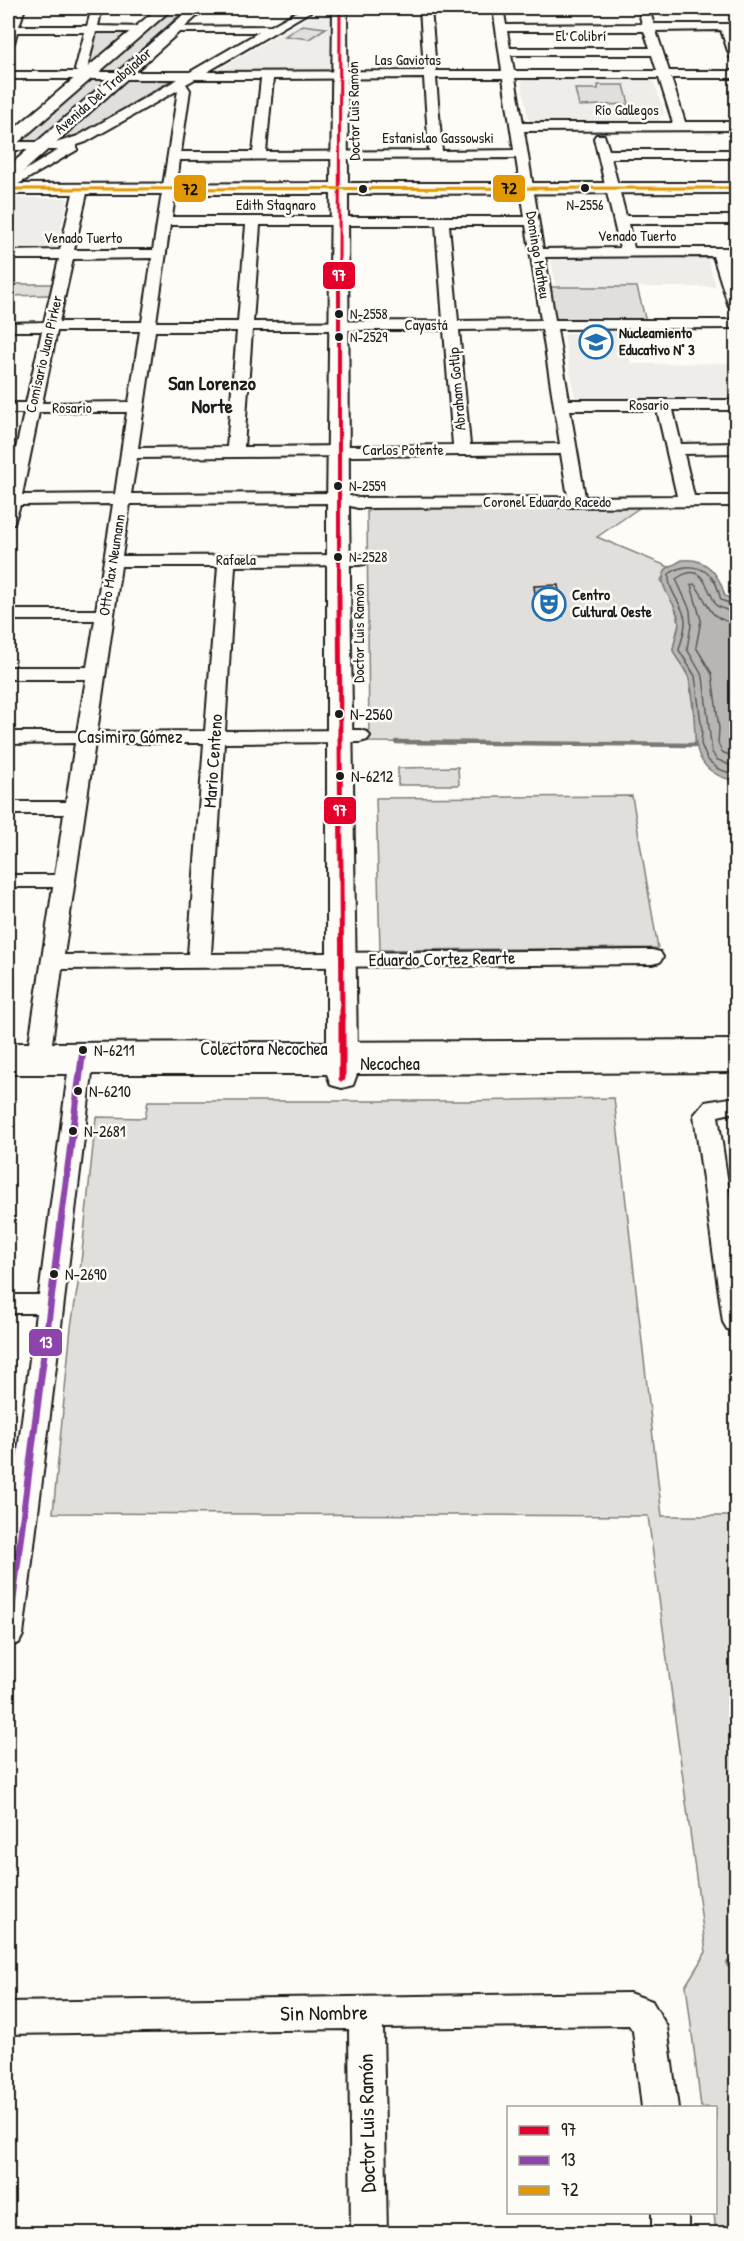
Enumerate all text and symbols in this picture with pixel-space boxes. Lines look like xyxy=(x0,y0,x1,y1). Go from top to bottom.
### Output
street label: El Colibrí xyxy=(555,25,607,46)
street label: Avenida Del Trabajador xyxy=(49,42,156,139)
street label: Las Gaviotas xyxy=(375,49,441,70)
street label: Doctor Luis Ramón xyxy=(342,61,365,161)
street label: Río Gallegos xyxy=(595,99,659,120)
street label: Estanislao Gassowski xyxy=(382,127,494,148)
line badge: 72 xyxy=(173,174,207,203)
line badge: 72 xyxy=(492,174,526,203)
text: 72 xyxy=(500,177,517,199)
text: 72 xyxy=(181,178,198,200)
marker: N-2556 xyxy=(579,182,591,194)
unlabelled marker xyxy=(357,183,369,195)
street label: Edith Stagnaro xyxy=(236,194,316,215)
place label: N-2556 xyxy=(566,195,604,214)
street label: Domingo Matheu xyxy=(521,210,556,300)
street label: Venado Tuerto xyxy=(598,225,676,246)
street label: Venado Tuerto xyxy=(44,227,122,248)
line badge: 97 xyxy=(322,261,356,290)
text: 97 xyxy=(332,264,346,286)
street label: Comisario Juan Pirker xyxy=(20,293,67,415)
place label: N-2558 xyxy=(350,304,388,323)
marker: N-2558 xyxy=(333,308,345,320)
street label: Cayastá xyxy=(404,314,448,335)
place label: Nucleamiento Educativo N° 3 xyxy=(619,322,695,360)
school or university icon: Nucleamiento Educativo N° 3 xyxy=(578,324,614,360)
place label: N-2529 xyxy=(350,327,387,346)
marker: N-2529 xyxy=(333,331,345,343)
street label: Abraham Gotlip xyxy=(442,346,471,431)
district label: San Lorenzo Norte xyxy=(168,369,256,419)
street label: Rosario xyxy=(629,394,669,415)
street label: Rosario xyxy=(52,397,92,418)
street label: Carlos Potente xyxy=(362,439,444,460)
place label: N-2559 xyxy=(349,476,386,495)
marker: N-2559 xyxy=(332,480,344,492)
street label: Coronel Eduardo Racedo xyxy=(483,491,611,512)
street label: Otto Max Neumann xyxy=(93,512,130,617)
place label: N-2528 xyxy=(349,547,387,566)
street label: Rafaela xyxy=(216,549,256,570)
marker: N-2528 xyxy=(332,551,344,563)
street label: Doctor Luis Ramón xyxy=(348,583,369,683)
place label: Centro Cultural Oeste xyxy=(572,584,652,622)
theatre icon: Centro Cultural Oeste xyxy=(531,586,567,622)
place label: N-2560 xyxy=(350,703,393,725)
marker: N-2560 xyxy=(333,708,345,720)
street label: Mario Centeno xyxy=(197,713,228,809)
street label: Casimiro Gómez xyxy=(77,724,183,749)
place label: N-6212 xyxy=(351,765,394,787)
marker: N-6212 xyxy=(334,770,346,782)
line badge: 97 xyxy=(323,796,357,825)
text: 97 xyxy=(333,799,347,821)
street label: Eduardo Cortez Rearte xyxy=(369,945,515,972)
street label: Colectora Necochea xyxy=(200,1036,328,1061)
place label: N-6211 xyxy=(94,1039,135,1061)
marker: N-6211 xyxy=(77,1044,89,1056)
street label: Necochea xyxy=(360,1051,420,1076)
place label: N-6210 xyxy=(89,1080,131,1102)
marker: N-6210 xyxy=(72,1085,84,1097)
place label: N-2681 xyxy=(84,1120,126,1142)
marker: N-2681 xyxy=(67,1125,79,1137)
place label: N-2690 xyxy=(65,1263,107,1285)
marker: N-2690 xyxy=(48,1268,60,1280)
line badge: 13 xyxy=(28,1328,63,1357)
text: 13 xyxy=(40,1331,52,1353)
street label: Sin Nombre xyxy=(280,1997,368,2028)
street label: Doctor Luis Ramón xyxy=(351,2053,382,2193)
legend xyxy=(507,2106,717,2214)
text: 97 xyxy=(561,2117,577,2142)
text: 13 xyxy=(561,2147,576,2172)
text: 72 xyxy=(561,2177,579,2202)

